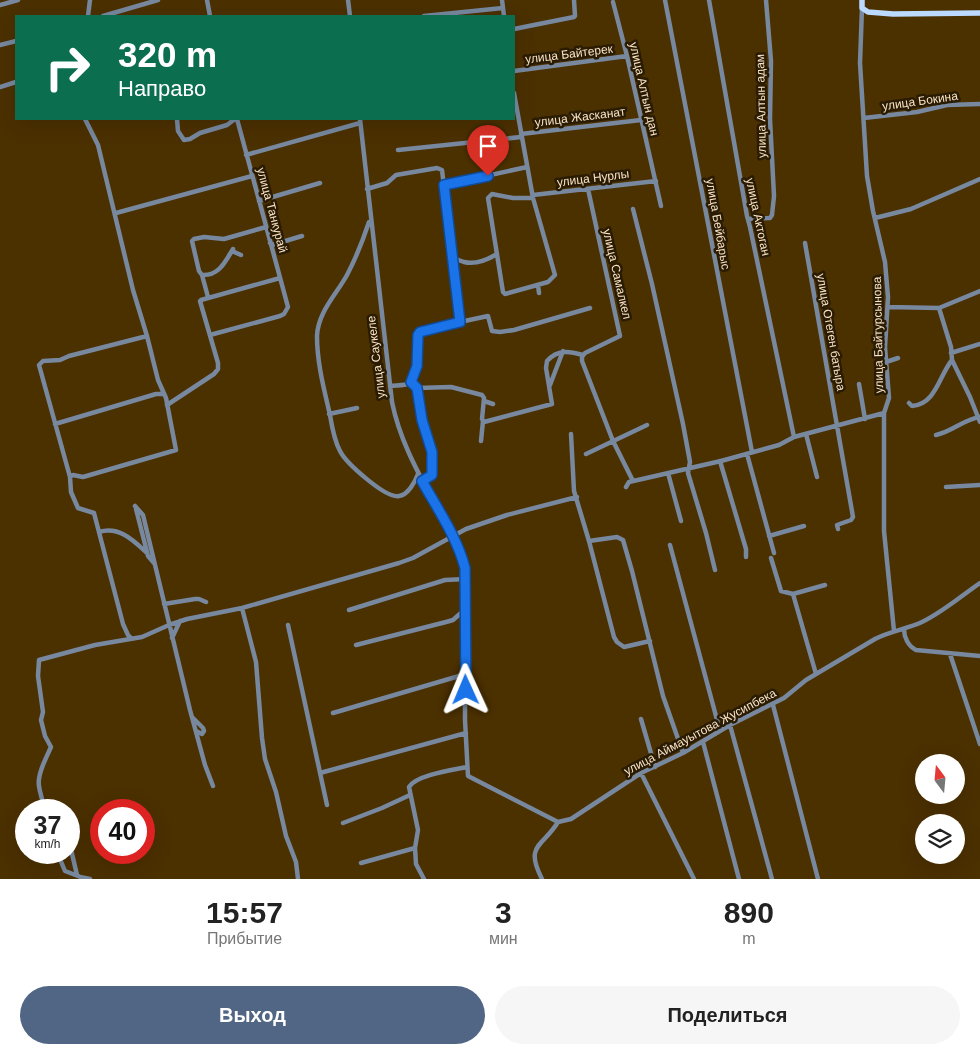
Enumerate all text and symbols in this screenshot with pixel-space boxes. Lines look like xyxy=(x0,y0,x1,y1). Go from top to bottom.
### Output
icon: right xyxy=(35,35,100,100)
text: 320 m xyxy=(118,35,217,74)
street label: улица Алтын дан xyxy=(626,41,662,137)
street label: улица Байтерек xyxy=(524,42,614,66)
street label: улица Алтын адам xyxy=(753,54,769,158)
text: Направо xyxy=(118,76,206,101)
street label: улица Бокина xyxy=(881,89,959,113)
street label: улица Жасканат xyxy=(534,104,626,129)
pin xyxy=(467,125,509,176)
icon: arrive xyxy=(474,132,502,160)
street label: улица Танкурай xyxy=(254,166,290,254)
street label: улица Нурлы xyxy=(556,167,630,189)
street label: улица Бейбарыс xyxy=(703,177,733,271)
street label: улица Актоган xyxy=(743,177,773,257)
street label: улица Самалкел xyxy=(600,227,634,321)
street label: улица Отеген батыра xyxy=(814,272,848,392)
street label: улица Байтурсынова xyxy=(870,276,886,393)
street label: улица Саукеле xyxy=(364,315,388,399)
position arrow xyxy=(439,663,491,715)
street label: улица Аймауытова Жусипбека xyxy=(622,686,779,778)
north arrow xyxy=(915,754,965,804)
map controls xyxy=(915,754,965,864)
speed limit sign: 40 xyxy=(90,799,155,864)
text: 37 xyxy=(34,811,61,839)
button: layers xyxy=(915,814,965,864)
text: km/h xyxy=(34,837,61,851)
text: 15:57 xyxy=(206,896,283,929)
text: 3 xyxy=(495,896,512,929)
text: 890 xyxy=(724,896,774,929)
text: Прибытие xyxy=(207,930,282,947)
text: мин xyxy=(489,930,518,947)
text: m xyxy=(742,930,755,947)
button: Выход xyxy=(20,986,485,1044)
button: Поделиться xyxy=(495,986,960,1044)

